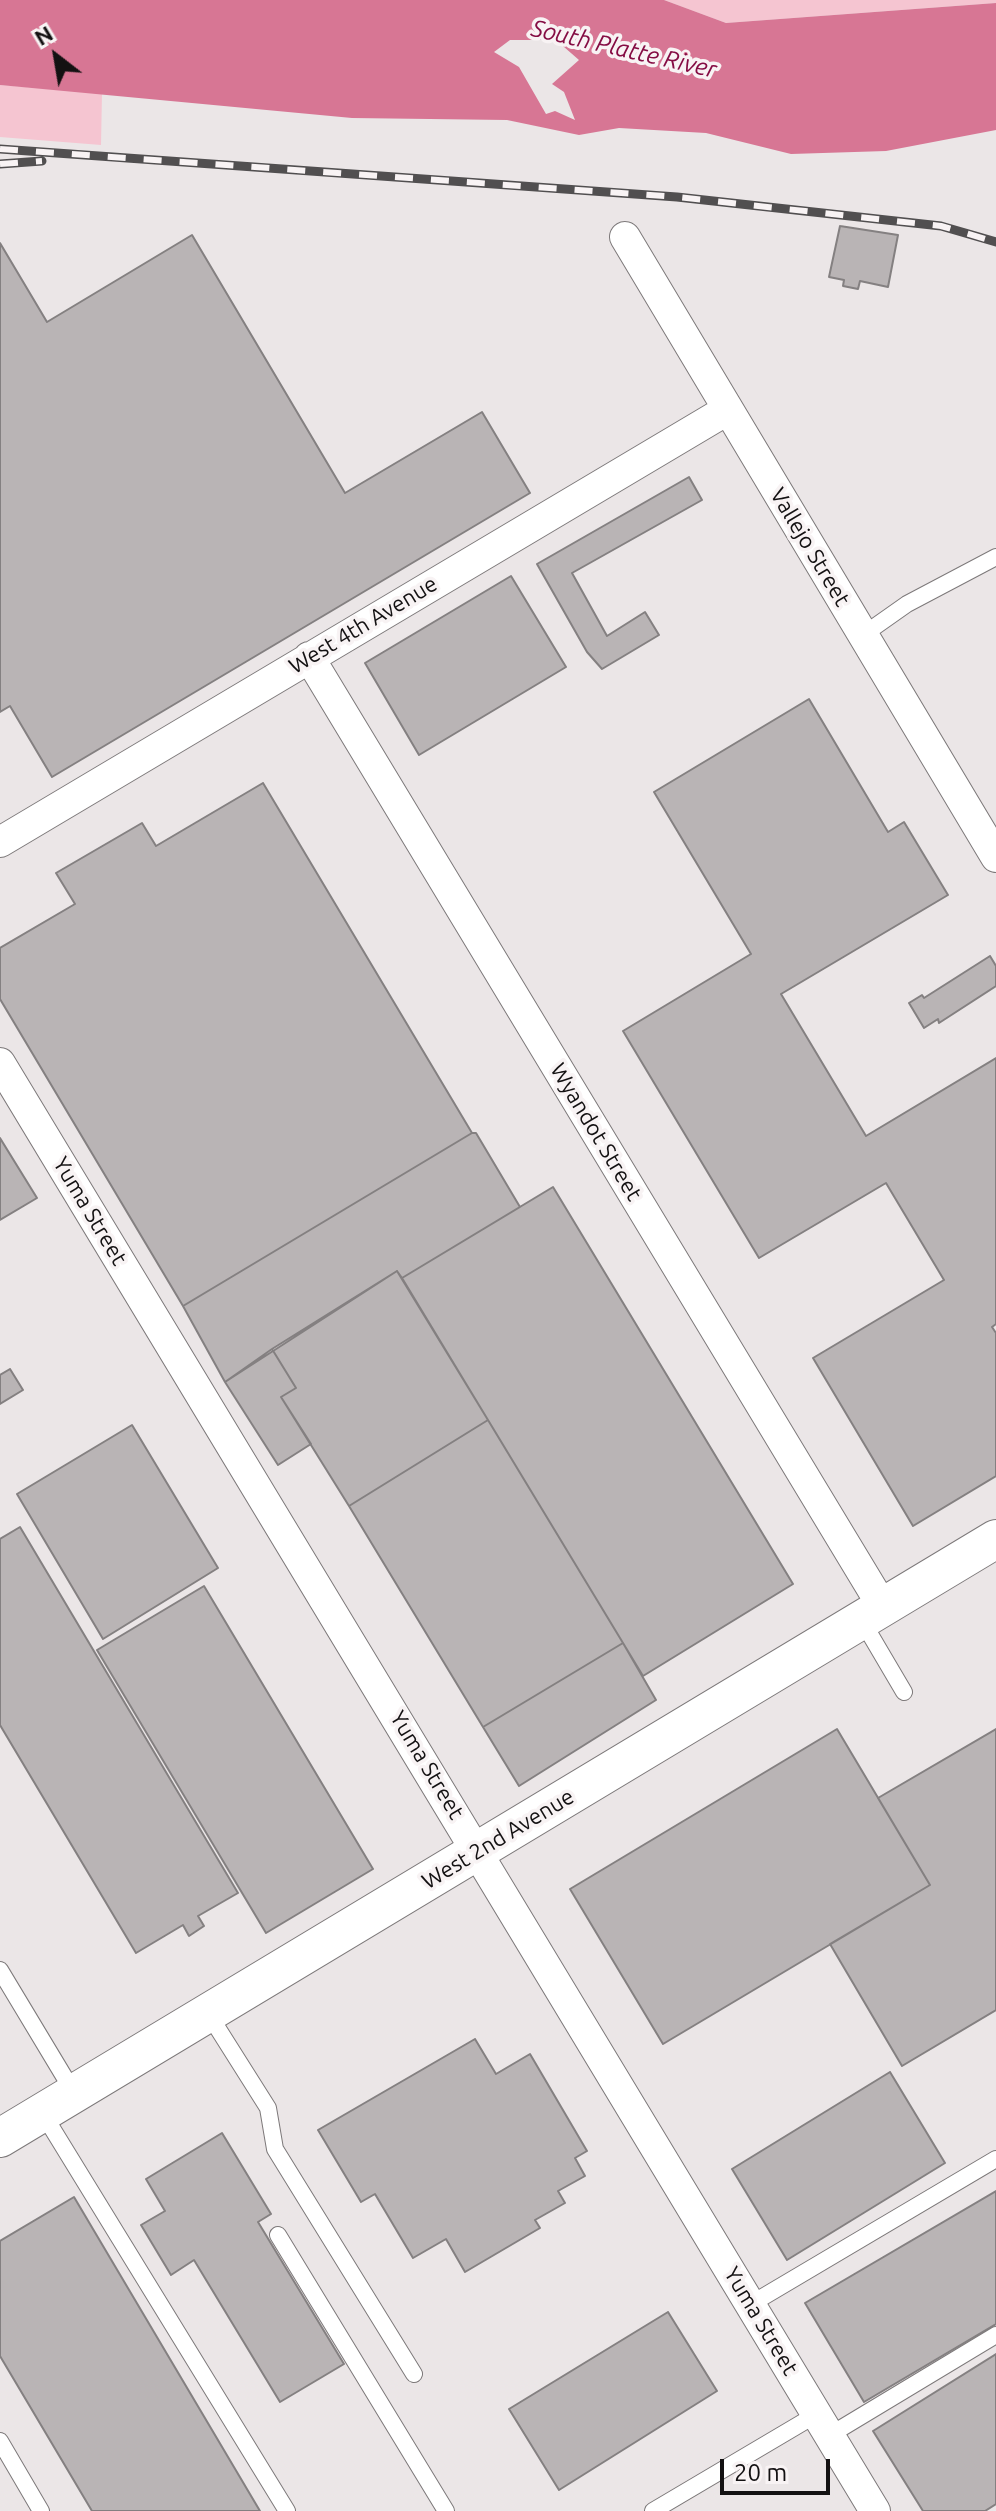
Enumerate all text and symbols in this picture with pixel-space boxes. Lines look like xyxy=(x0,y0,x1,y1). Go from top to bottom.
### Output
water label: South Platte River xyxy=(528,14,720,84)
north arrow xyxy=(16,16,96,96)
text: N xyxy=(30,20,57,50)
street label: Vallejo Street xyxy=(764,483,856,611)
street label: West 4th Avenue xyxy=(284,570,442,680)
street label: Wyandot Street xyxy=(545,1058,647,1206)
street label: Yuma Street xyxy=(47,1152,133,1270)
street label: Yuma Street xyxy=(384,1706,470,1824)
street label: West 2nd Avenue xyxy=(417,1783,579,1895)
street label: Yuma Street xyxy=(718,2262,804,2380)
scale bar xyxy=(724,2443,834,2493)
text: 20 m xyxy=(734,2459,787,2486)

